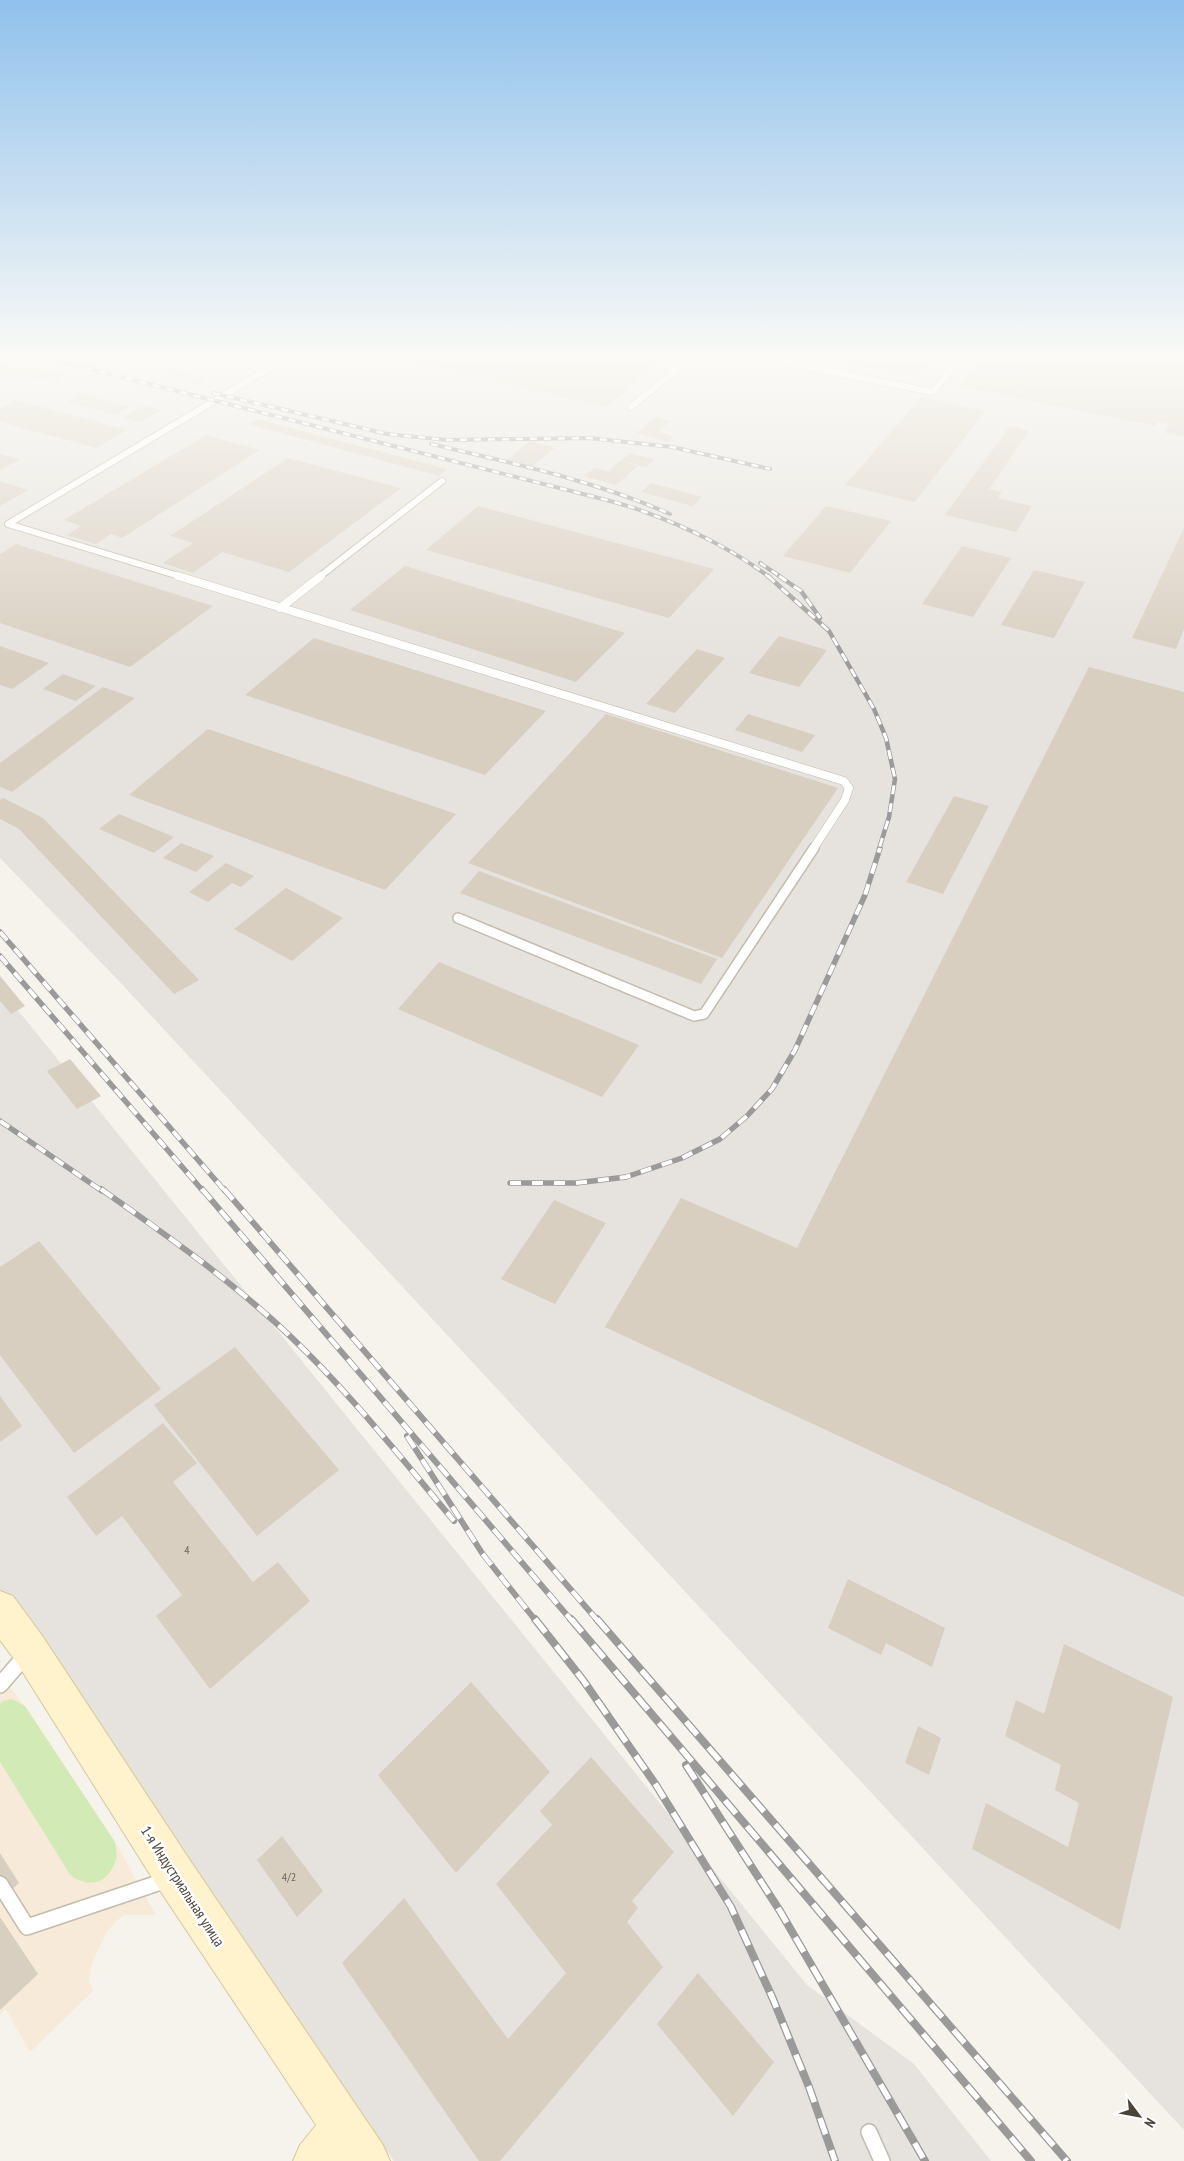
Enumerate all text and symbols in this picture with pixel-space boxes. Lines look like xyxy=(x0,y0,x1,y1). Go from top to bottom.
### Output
house number: 4 xyxy=(184,1542,190,1557)
street label: 1-я Индустриальная улица xyxy=(137,1822,229,1950)
house number: 4/2 xyxy=(282,1869,296,1884)
north arrow xyxy=(1114,2091,1164,2141)
text: N xyxy=(1140,2115,1160,2131)

